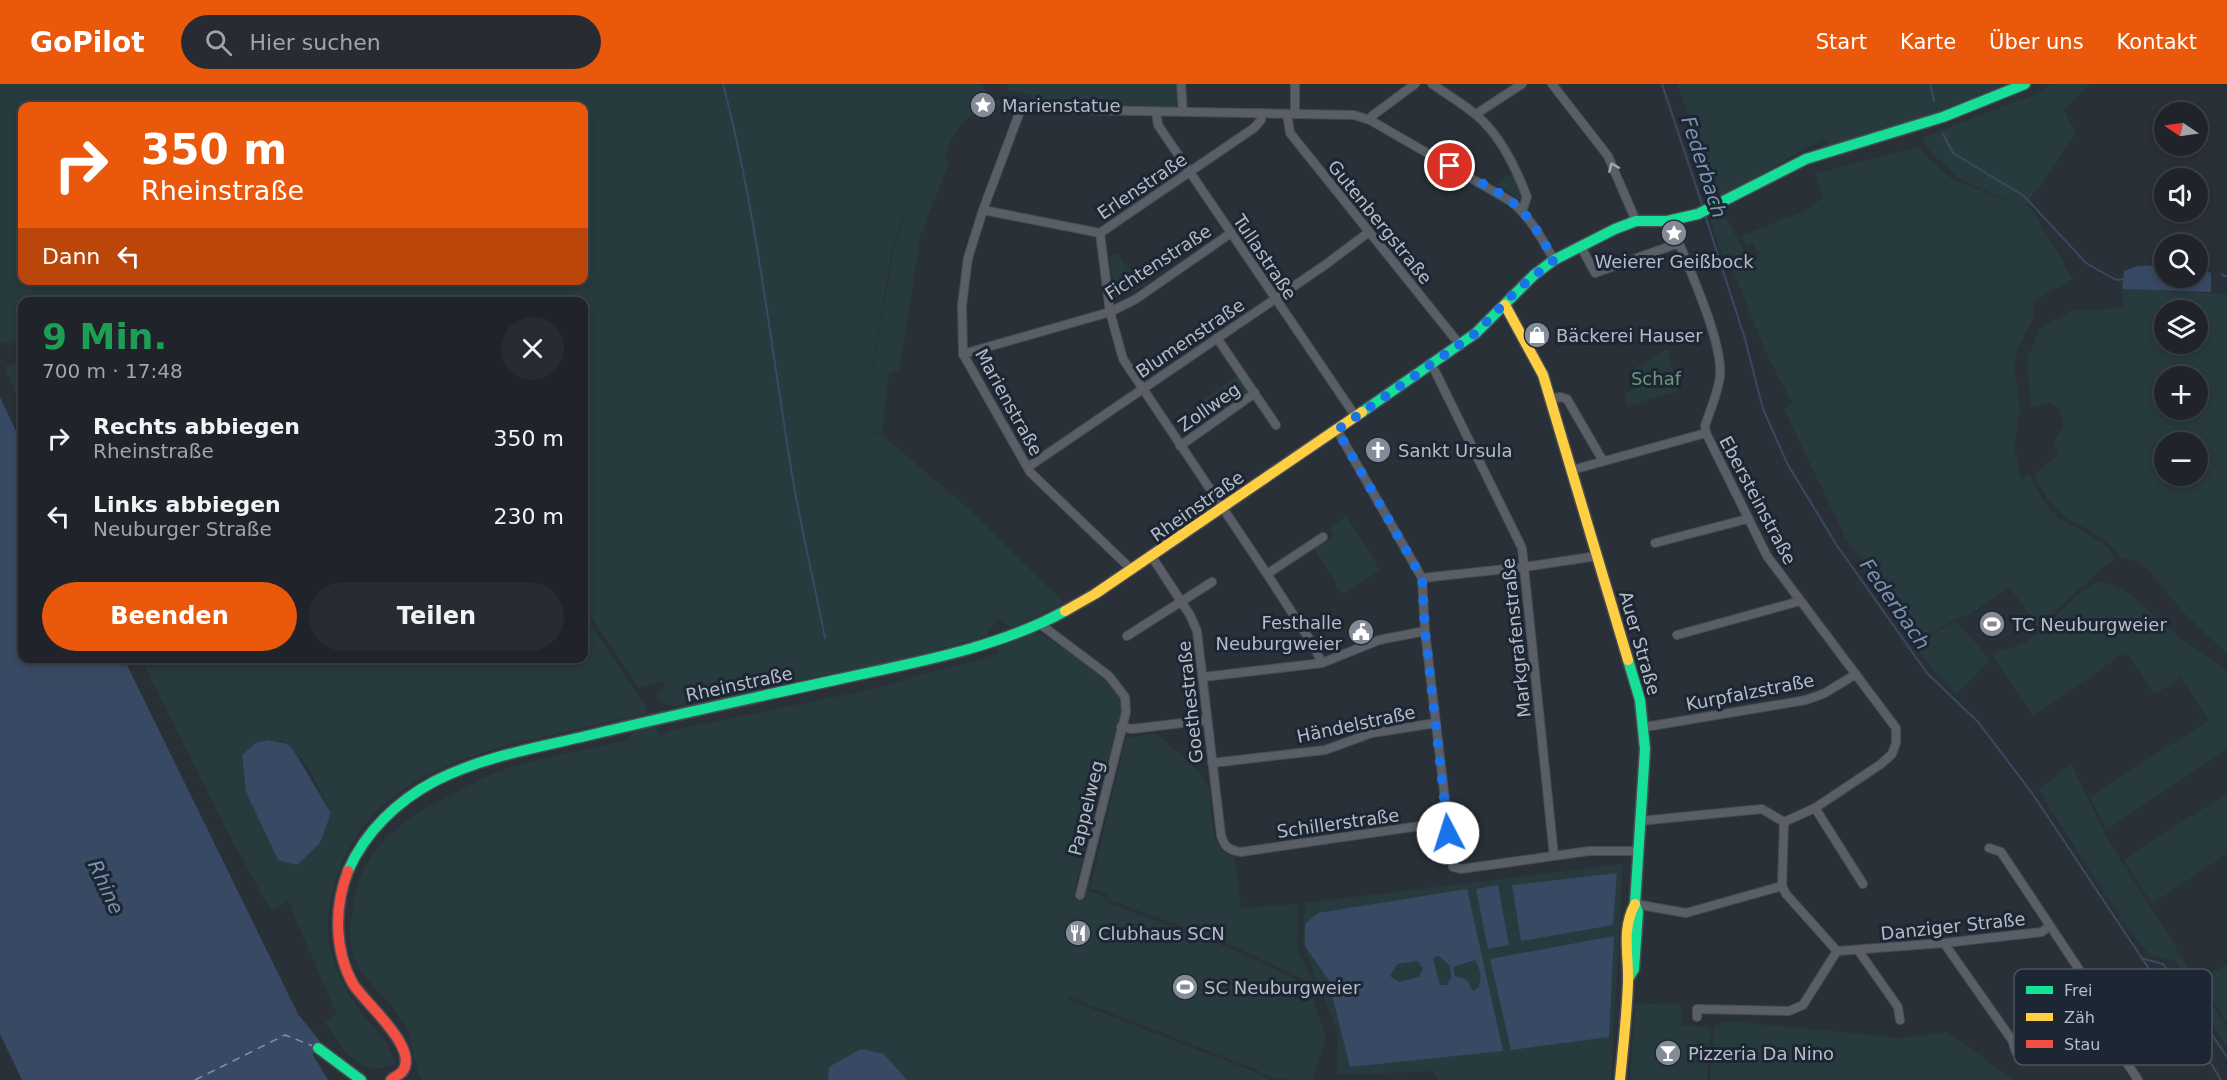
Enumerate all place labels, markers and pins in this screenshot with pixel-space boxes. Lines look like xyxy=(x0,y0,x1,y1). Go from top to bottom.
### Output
place icon: Marienstatue xyxy=(968,90,998,120)
place label: Marienstatue xyxy=(1002,95,1120,116)
pin xyxy=(1424,140,1475,191)
place icon: Weierer Geißbock xyxy=(1659,218,1689,248)
place label: Weierer Geißbock xyxy=(1594,251,1754,272)
shop icon: Bäckerei Hauser xyxy=(1522,320,1552,350)
place label: Bäckerei Hauser xyxy=(1556,325,1703,346)
church icon: Sankt Ursula xyxy=(1363,435,1393,465)
place label: Sankt Ursula xyxy=(1398,440,1512,461)
sports icon: TC Neuburgweier xyxy=(1977,609,2007,639)
place label: Festhalle Neuburgweier xyxy=(1215,612,1343,654)
place label: TC Neuburgweier xyxy=(2011,614,2167,635)
public building icon: Festhalle Neuburgweier xyxy=(1346,617,1376,647)
restaurant icon: Clubhaus SCN xyxy=(1063,918,1093,948)
place label: Clubhaus SCN xyxy=(1098,923,1225,944)
sports icon: SC Neuburgweier xyxy=(1170,972,1200,1002)
place label: SC Neuburgweier xyxy=(1204,977,1361,998)
bar icon: Pizzeria Da Nino xyxy=(1653,1038,1683,1068)
place label: Pizzeria Da Nino xyxy=(1688,1043,1834,1064)

